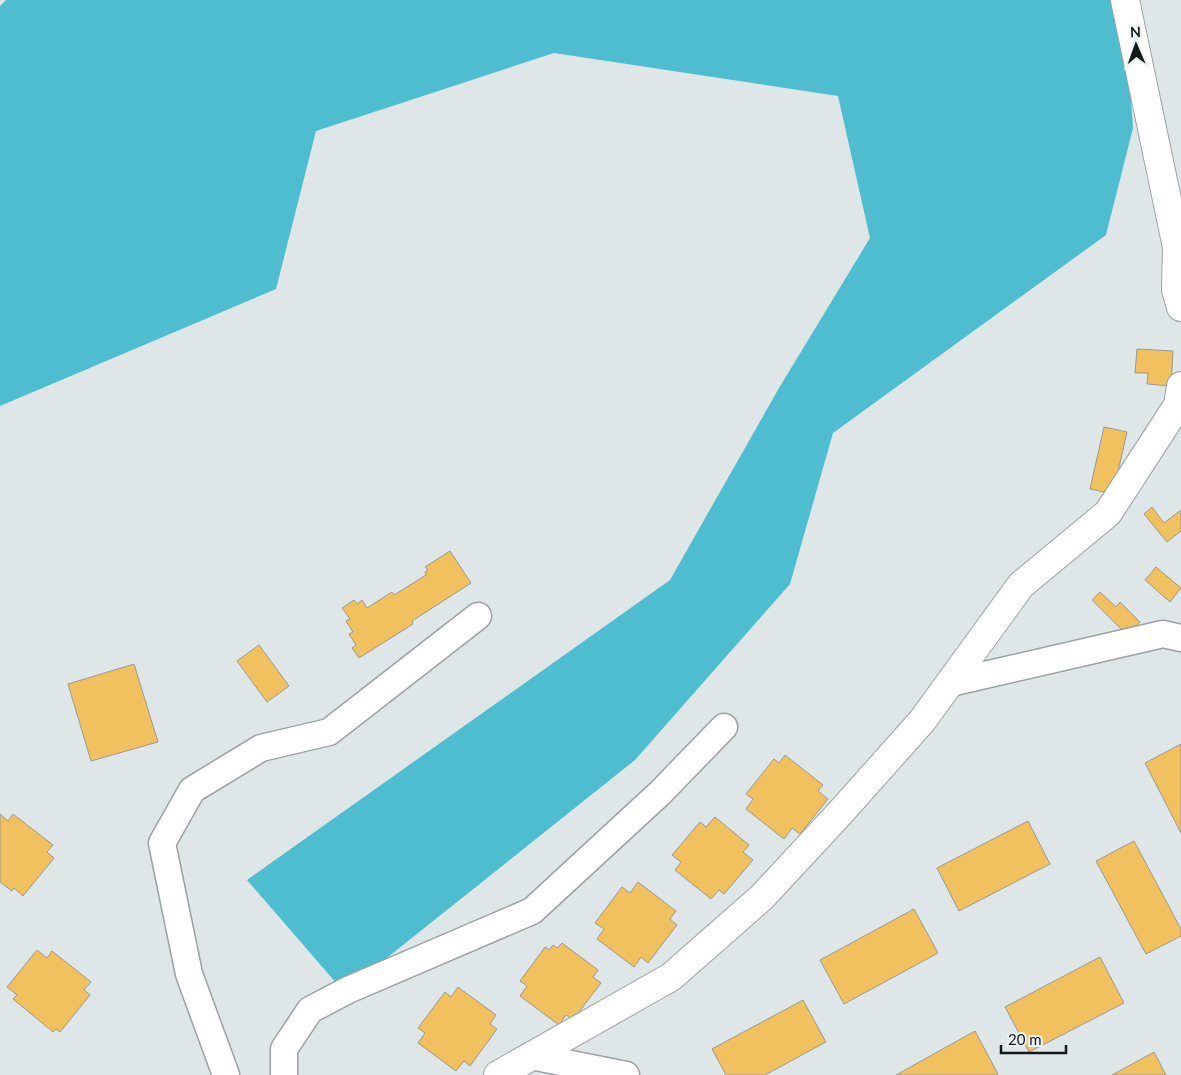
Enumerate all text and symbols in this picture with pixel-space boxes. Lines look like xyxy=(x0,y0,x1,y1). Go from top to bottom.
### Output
north arrow xyxy=(1111,20,1161,70)
text: N xyxy=(1130,23,1141,40)
scale bar xyxy=(1001,1022,1066,1054)
text: 20 m xyxy=(1008,1030,1042,1048)

